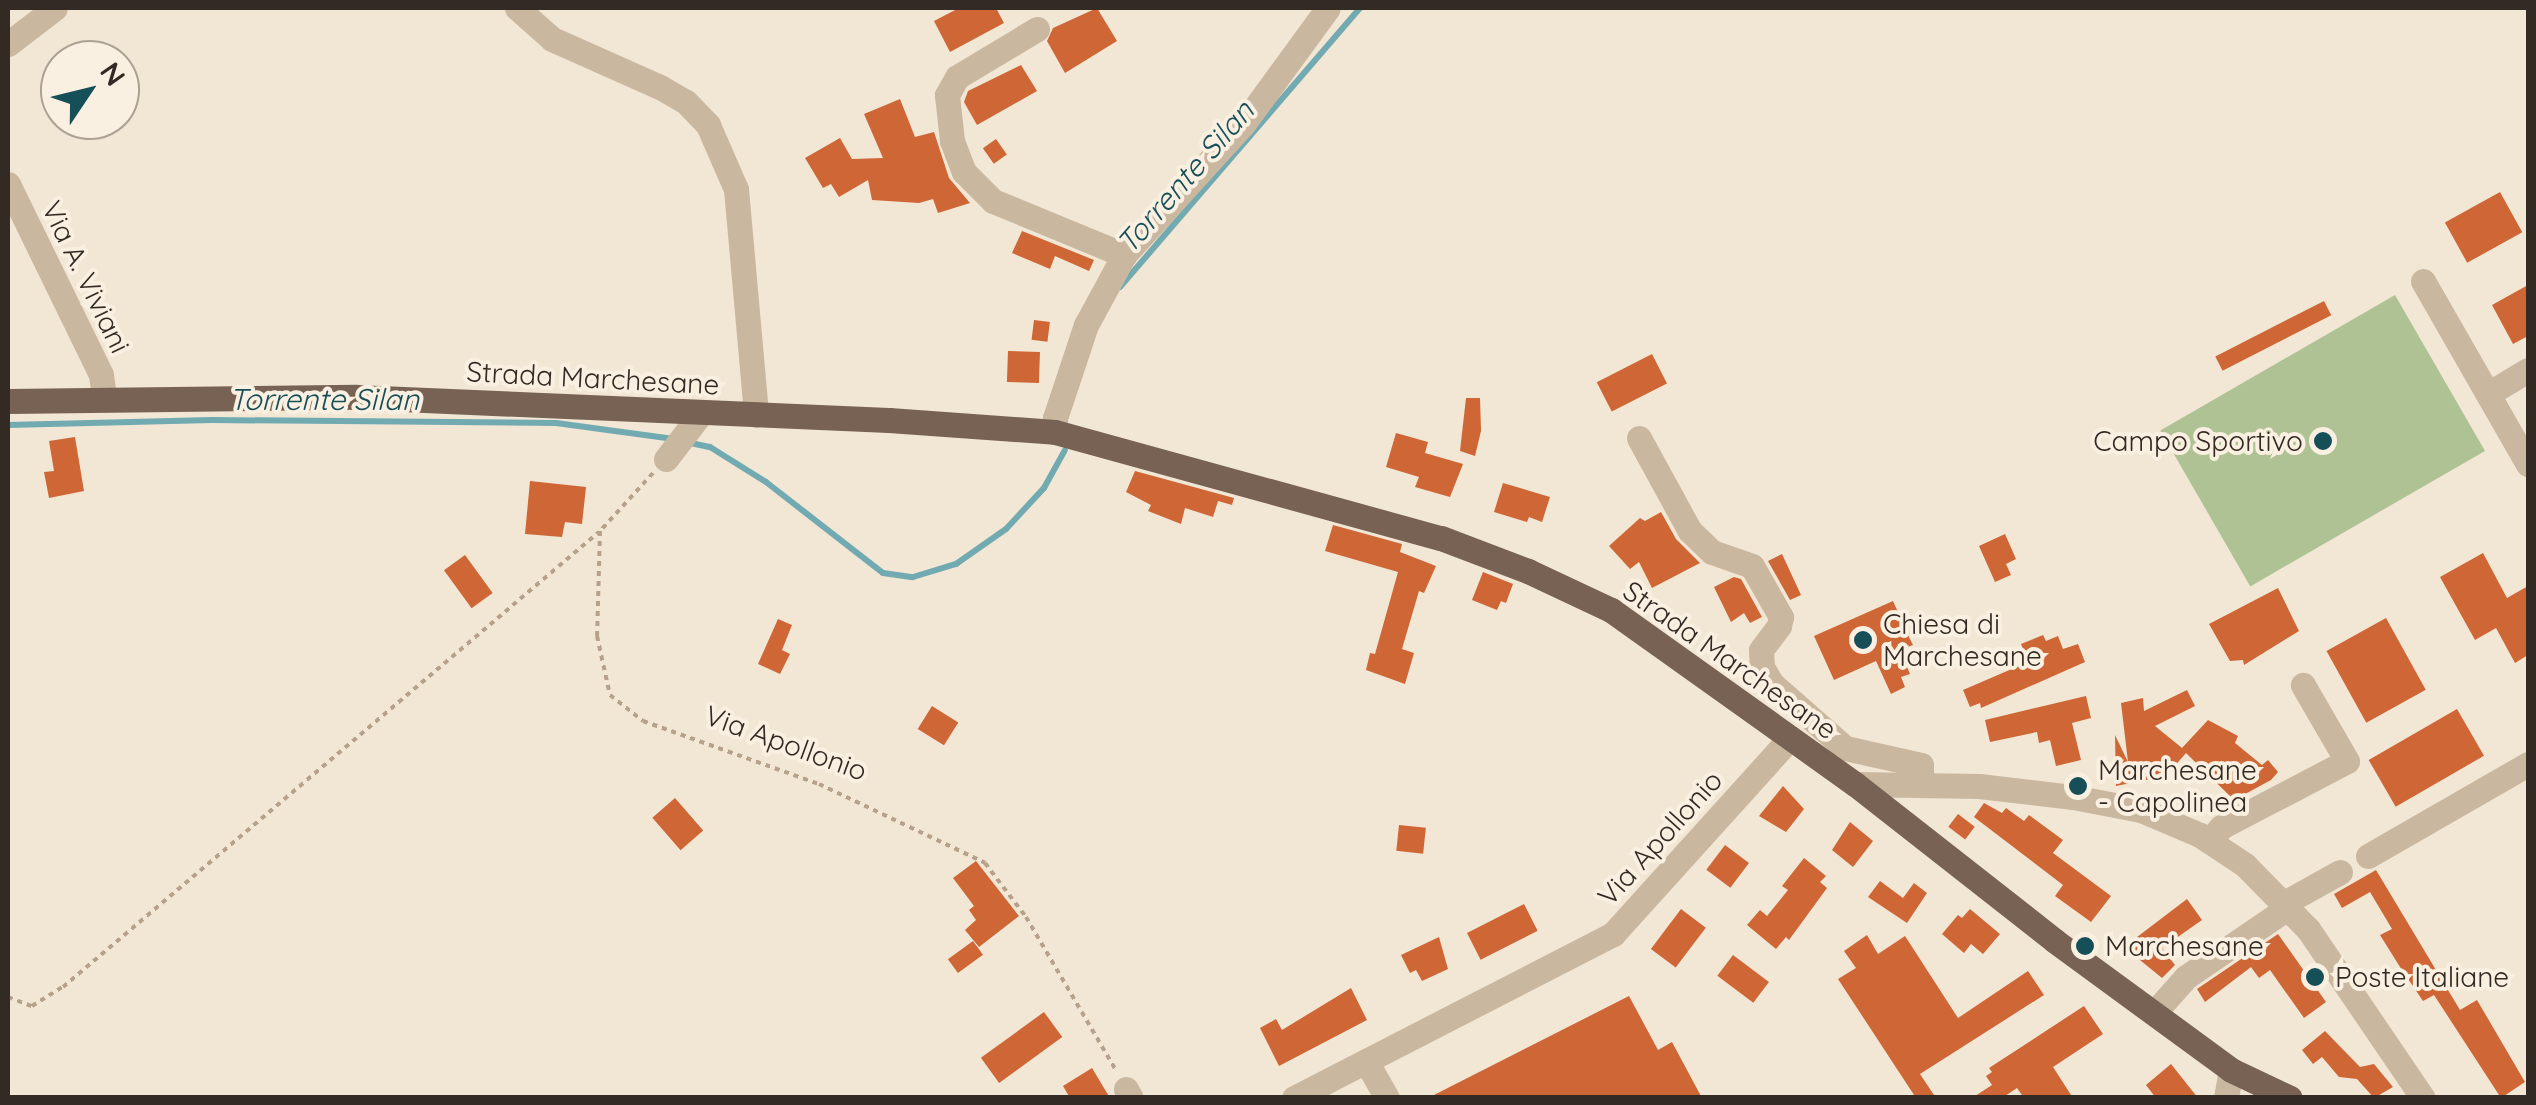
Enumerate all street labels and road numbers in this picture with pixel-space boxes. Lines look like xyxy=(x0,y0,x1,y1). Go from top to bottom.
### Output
street label: Via A. Viviani xyxy=(35,196,137,358)
street label: Strada Marchesane xyxy=(466,355,720,401)
street label: Strada Marchesane xyxy=(1617,574,1843,746)
street label: Via Apollonio xyxy=(700,698,872,788)
street label: Via Apollonio xyxy=(1591,764,1729,912)

